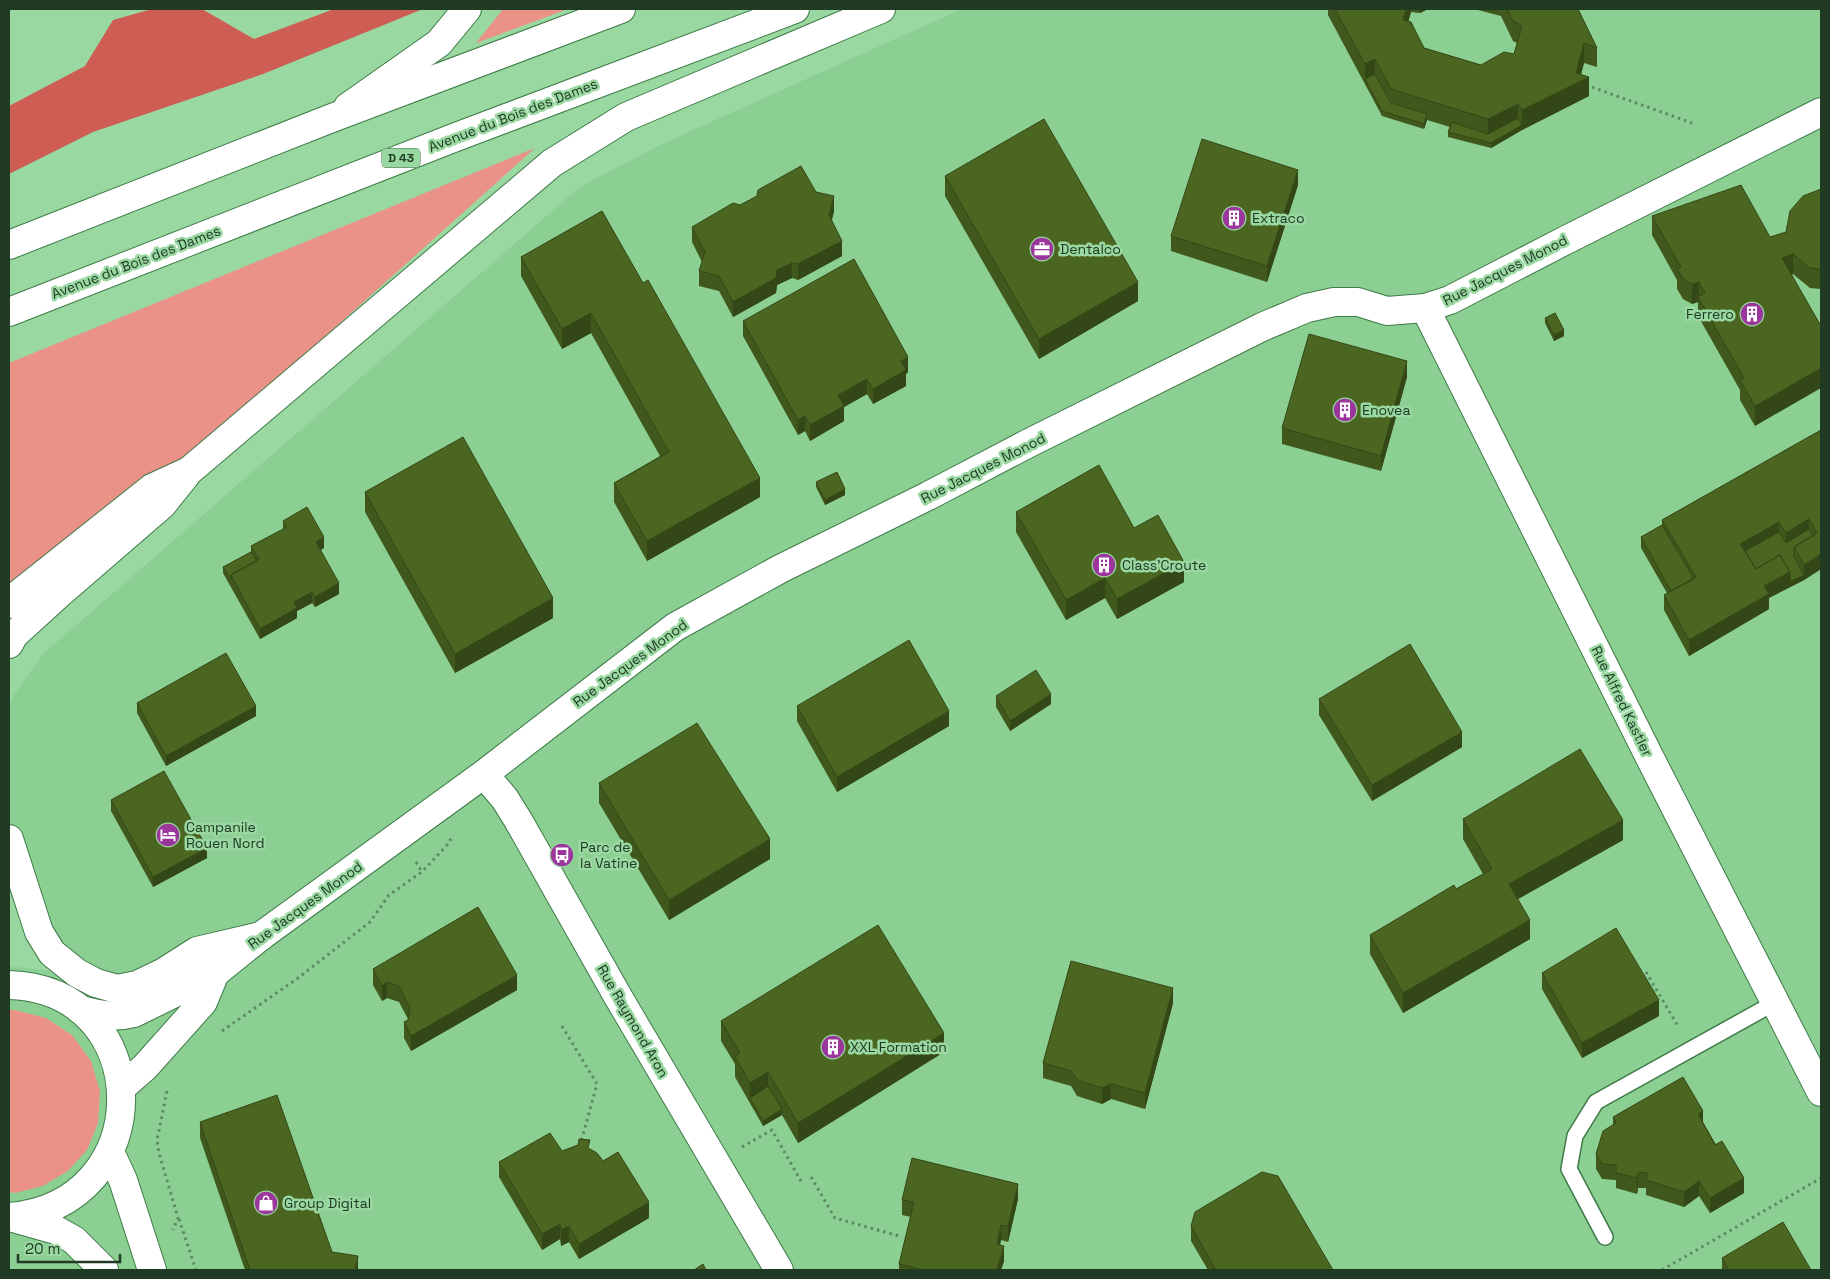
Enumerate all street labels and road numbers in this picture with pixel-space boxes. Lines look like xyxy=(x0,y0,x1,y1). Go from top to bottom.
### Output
street label: Avenue du Bois des Dames xyxy=(426,74,600,156)
road number: D 43 xyxy=(382,148,420,168)
street label: Avenue du Bois des Dames xyxy=(49,221,223,303)
street label: Rue Jacques Monod xyxy=(1440,231,1570,309)
street label: Rue Jacques Monod xyxy=(918,429,1048,507)
street label: Rue Jacques Monod xyxy=(569,615,691,711)
street label: Rue Alfred Kastler xyxy=(1587,643,1657,759)
street label: Rue Jacques Monod xyxy=(244,857,366,953)
street label: Rue Raymond Aron xyxy=(593,961,673,1081)

